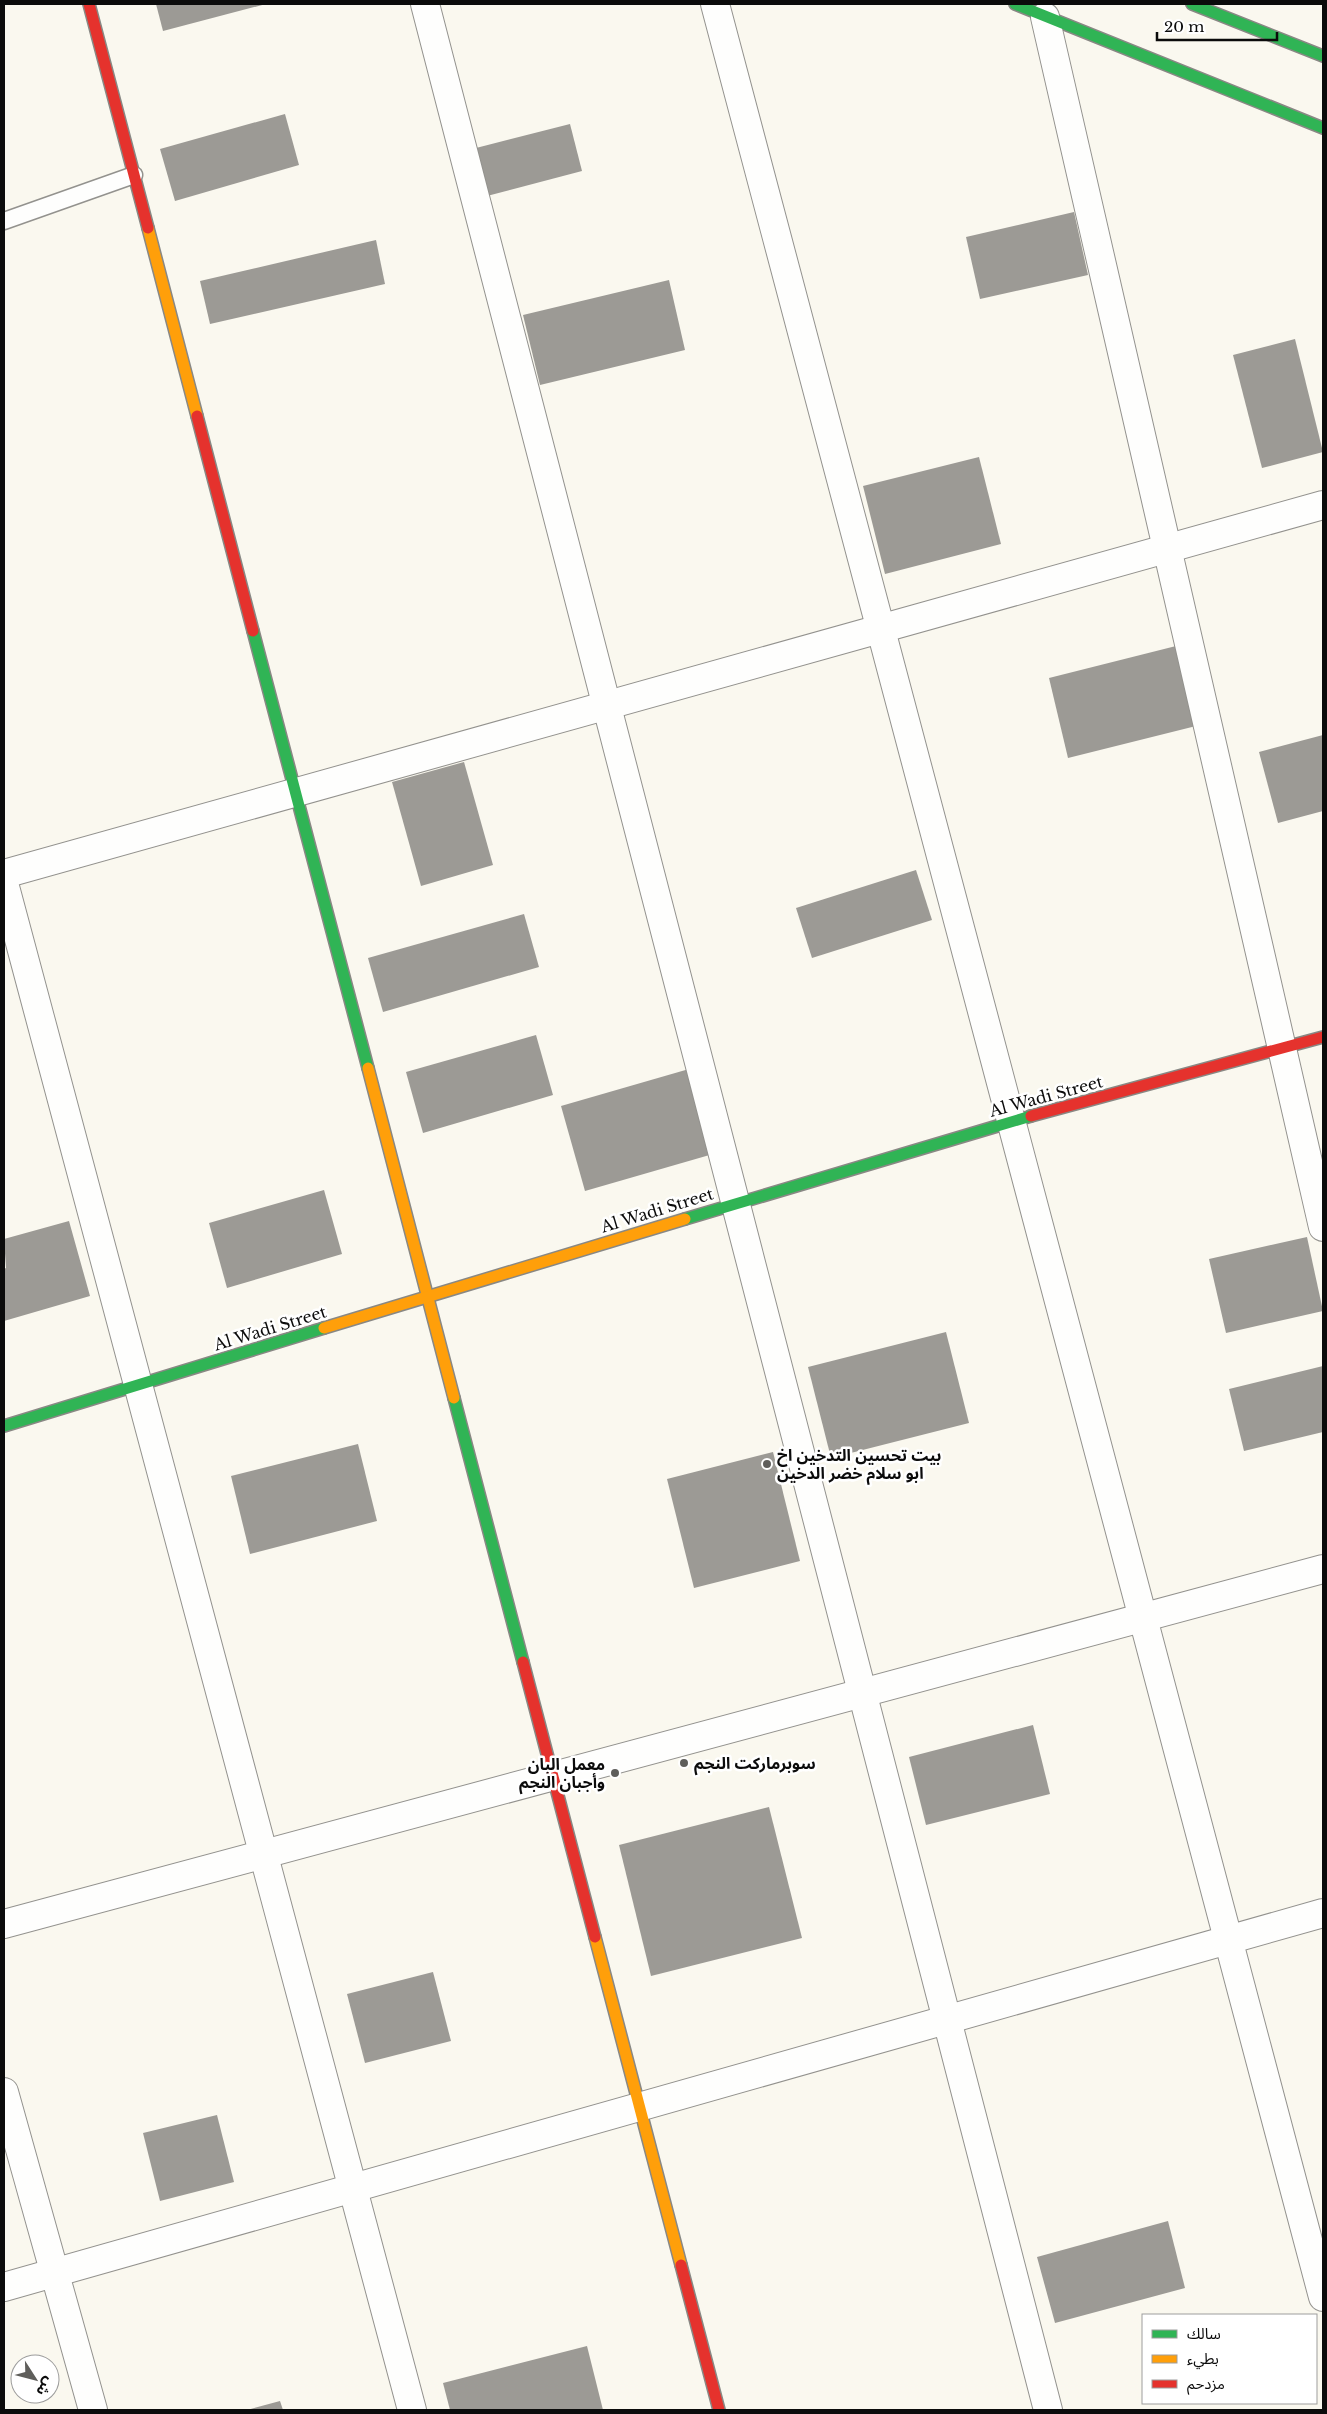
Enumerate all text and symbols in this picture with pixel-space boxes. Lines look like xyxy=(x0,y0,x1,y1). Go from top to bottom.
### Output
scale bar xyxy=(1157,10,1277,42)
text: 20 m xyxy=(1164,17,1204,36)
street label: Al Wadi Street xyxy=(986,1071,1105,1121)
street label: Al Wadi Street xyxy=(597,1183,716,1237)
street label: Al Wadi Street xyxy=(210,1301,329,1355)
place label: بيت تحسين التدخين اخ ابو سلام خضر الدخين xyxy=(777,1445,941,1485)
marker: بيت تحسين التدخين اخ ابو سلام خضر الدخين xyxy=(761,1458,773,1470)
place label: سوبرماركت النجم xyxy=(694,1753,816,1776)
place label: معمل البان وأجبان النجم xyxy=(519,1754,605,1795)
marker: سوبرماركت النجم xyxy=(678,1757,690,1769)
marker: معمل البان وأجبان النجم xyxy=(609,1767,621,1779)
legend xyxy=(1142,2314,1317,2404)
text: سالك xyxy=(1187,2324,1221,2343)
text: بطيء xyxy=(1187,2349,1219,2370)
north arrow xyxy=(10,2354,60,2404)
text: ش xyxy=(33,2374,58,2400)
text: مزدحم xyxy=(1187,2374,1225,2395)

